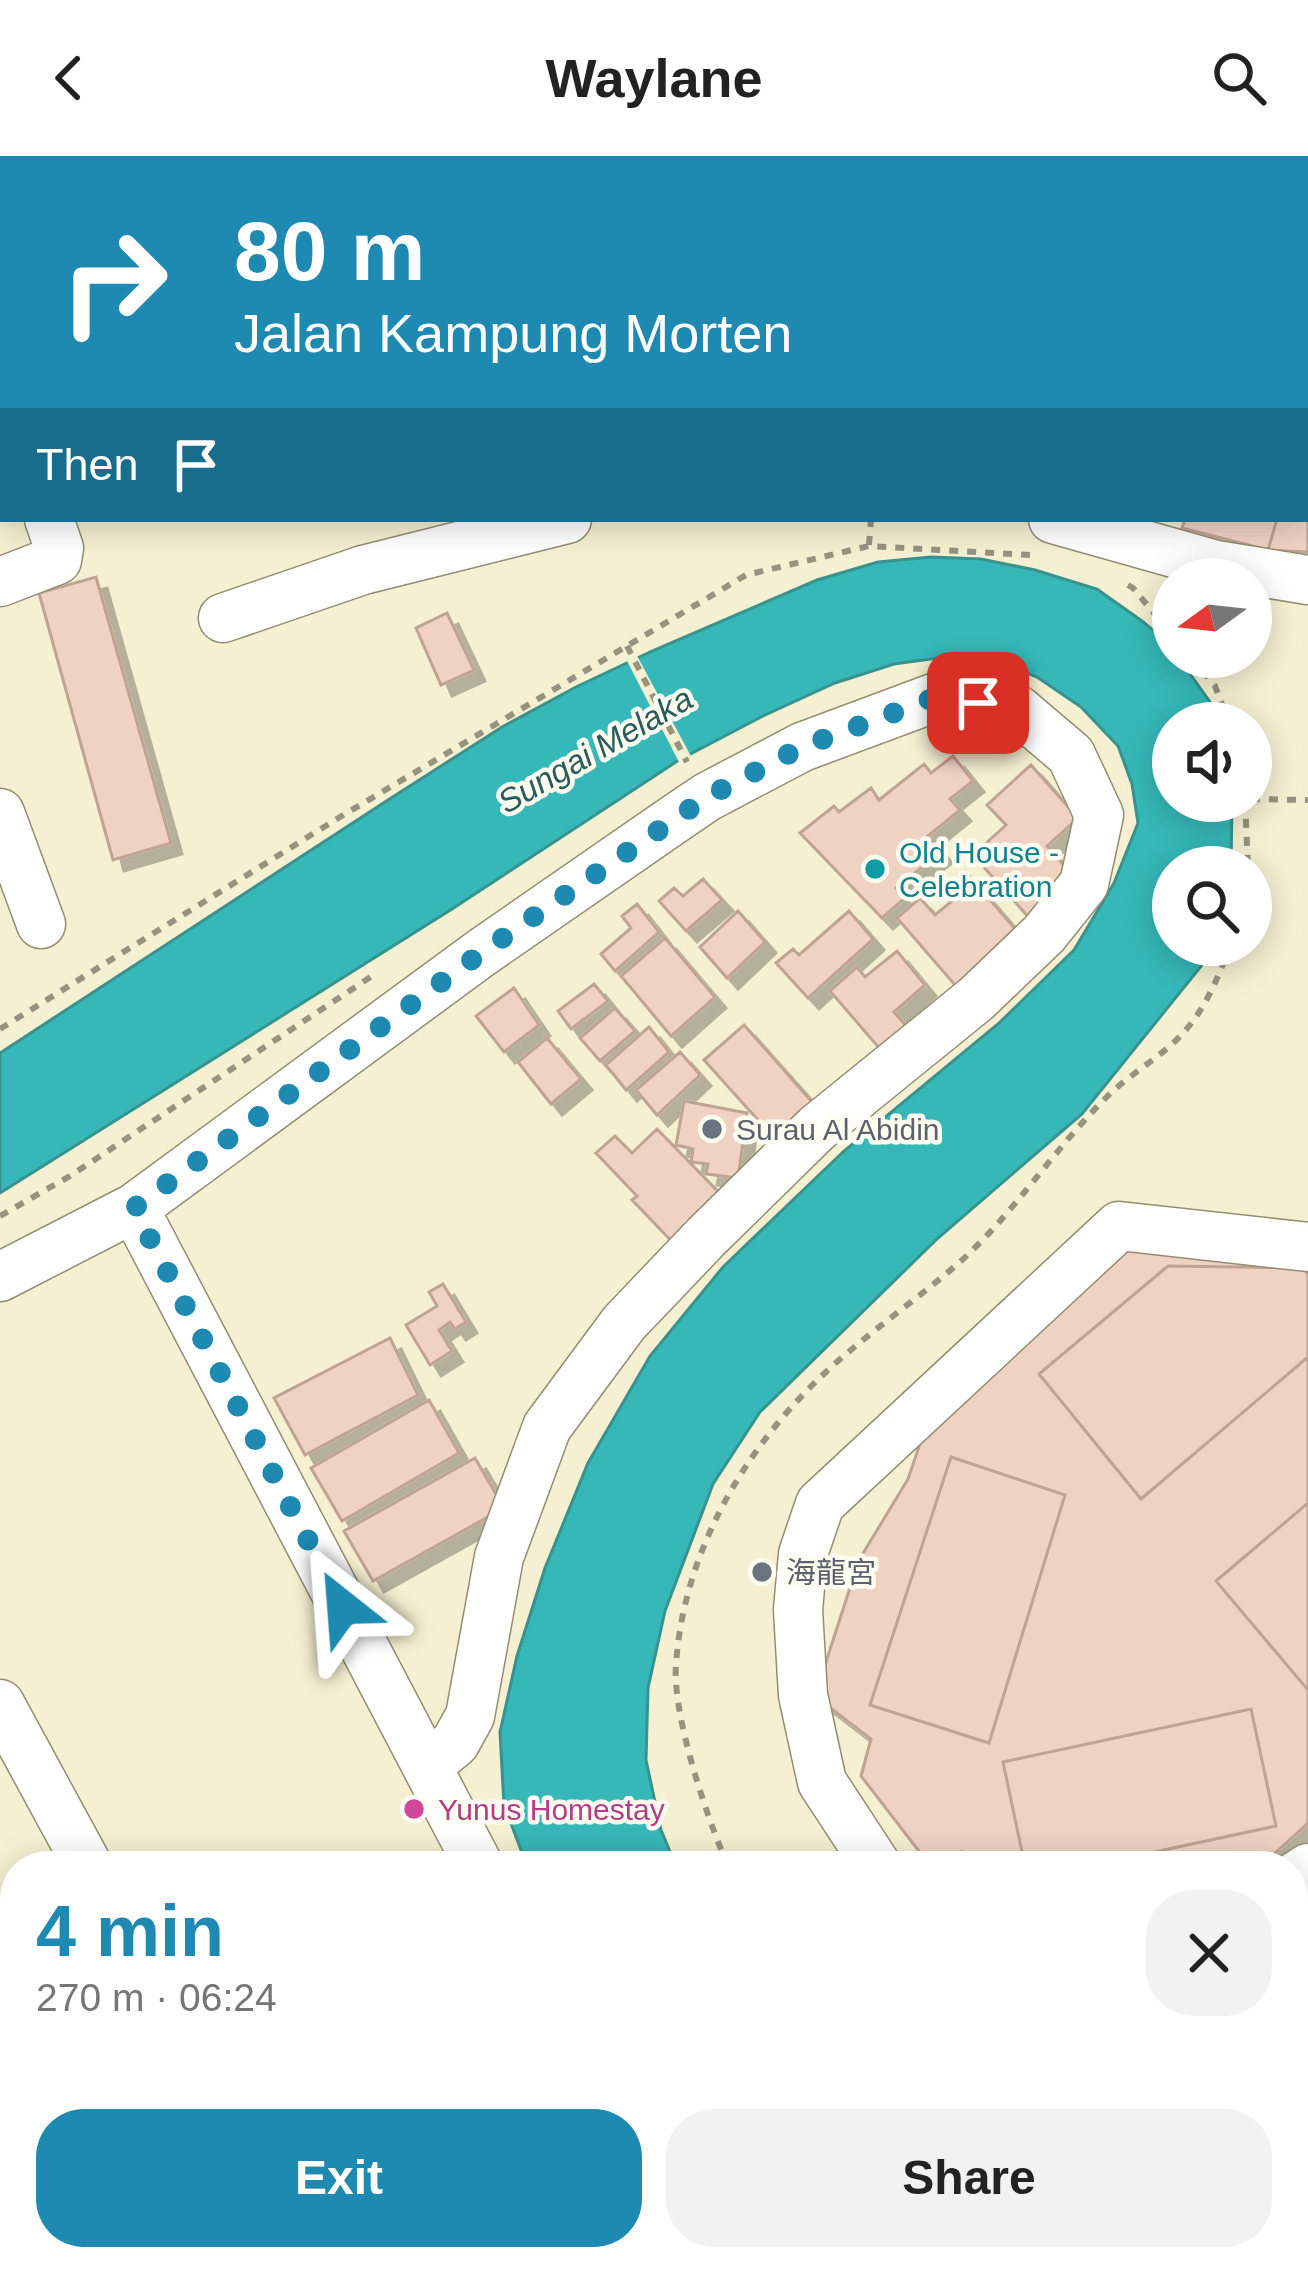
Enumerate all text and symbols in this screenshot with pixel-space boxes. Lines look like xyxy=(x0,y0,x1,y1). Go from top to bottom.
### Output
icon: back xyxy=(36,45,102,111)
icon: search xyxy=(1206,45,1272,111)
text: Waylane xyxy=(545,48,763,108)
icon: right xyxy=(36,204,192,360)
text: 80 m xyxy=(234,204,425,298)
text: Jalan Kampung Morten xyxy=(234,303,792,363)
icon: arrive xyxy=(163,432,229,498)
text: Then xyxy=(36,439,139,490)
north arrow xyxy=(1152,558,1272,678)
map controls xyxy=(1152,558,1272,966)
pin xyxy=(927,652,1029,754)
icon: arrive xyxy=(945,670,1011,736)
water label: Sungai Melaka xyxy=(491,679,699,821)
button: sound xyxy=(1152,702,1272,822)
place label: Old House - Celebration xyxy=(899,836,1059,903)
button: search xyxy=(1152,846,1272,966)
marker: Old House - Celebration xyxy=(862,856,888,882)
place label: Surau Al Abidin xyxy=(736,1113,939,1146)
marker: Surau Al Abidin xyxy=(699,1116,725,1142)
position arrow xyxy=(280,1544,406,1670)
place label: 海龍宮 xyxy=(786,1556,876,1589)
marker: 海龍宮 xyxy=(749,1559,775,1585)
place label: Yunus Homestay xyxy=(438,1793,665,1826)
marker: Yunus Homestay xyxy=(401,1796,427,1822)
button: close xyxy=(1146,1890,1272,2016)
text: 4 min xyxy=(36,1891,224,1971)
text: 270 m · 06:24 xyxy=(36,1976,277,2019)
button: Exit xyxy=(36,2109,642,2247)
button: Share xyxy=(666,2109,1272,2247)

